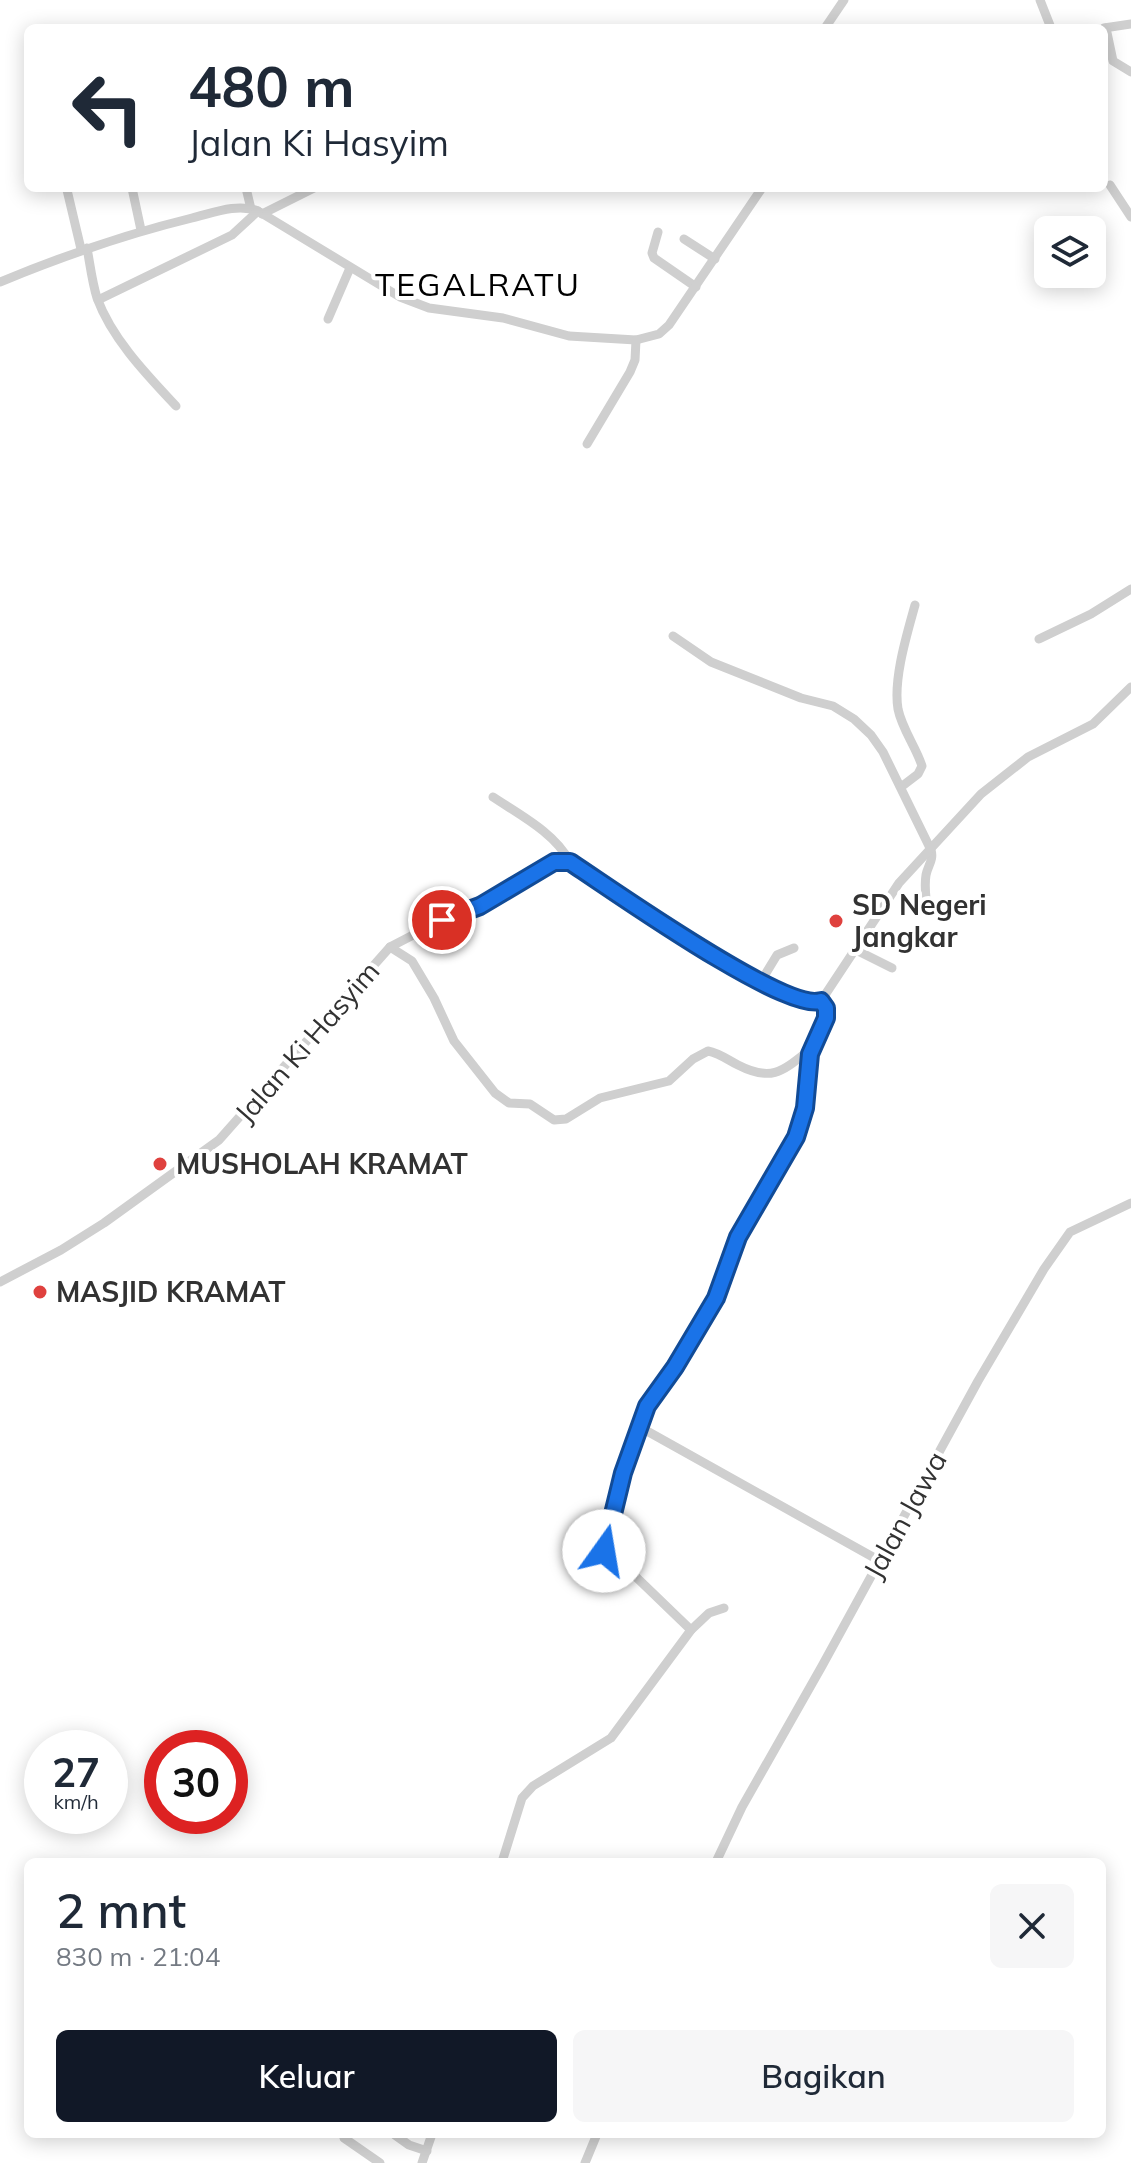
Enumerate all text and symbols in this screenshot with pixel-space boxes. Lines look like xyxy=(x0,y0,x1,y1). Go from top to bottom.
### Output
text: 480 m xyxy=(188,51,355,121)
icon: left xyxy=(56,56,160,160)
text: Jalan Ki Hasyim xyxy=(188,120,449,165)
map controls xyxy=(1034,216,1106,288)
button: layers xyxy=(1034,216,1106,288)
district label: TEGALRATU xyxy=(375,264,581,304)
pin xyxy=(408,886,476,954)
place label: SD Negeri Jangkar xyxy=(852,887,987,954)
icon: arrive xyxy=(420,898,464,942)
marker: SD Negeri Jangkar xyxy=(827,912,845,930)
street label: Jalan Ki Hasyim xyxy=(227,954,386,1130)
place label: MUSHOLAH KRAMAT xyxy=(176,1146,468,1181)
marker: MUSHOLAH KRAMAT xyxy=(151,1155,169,1173)
place label: MASJID KRAMAT xyxy=(56,1274,286,1309)
marker: MASJID KRAMAT xyxy=(31,1283,49,1301)
street label: Jalan Jawa xyxy=(855,1445,954,1584)
position arrow xyxy=(562,1509,646,1593)
speed limit sign: 30 xyxy=(144,1730,248,1834)
text: 27 xyxy=(52,1747,100,1797)
text: km/h xyxy=(53,1789,99,1814)
text: 2 mnt xyxy=(56,1880,186,1940)
button: close xyxy=(990,1884,1074,1968)
text: 830 m · 21:04 xyxy=(56,1940,220,1973)
button: Keluar xyxy=(56,2030,557,2122)
button: Bagikan xyxy=(573,2030,1074,2122)

